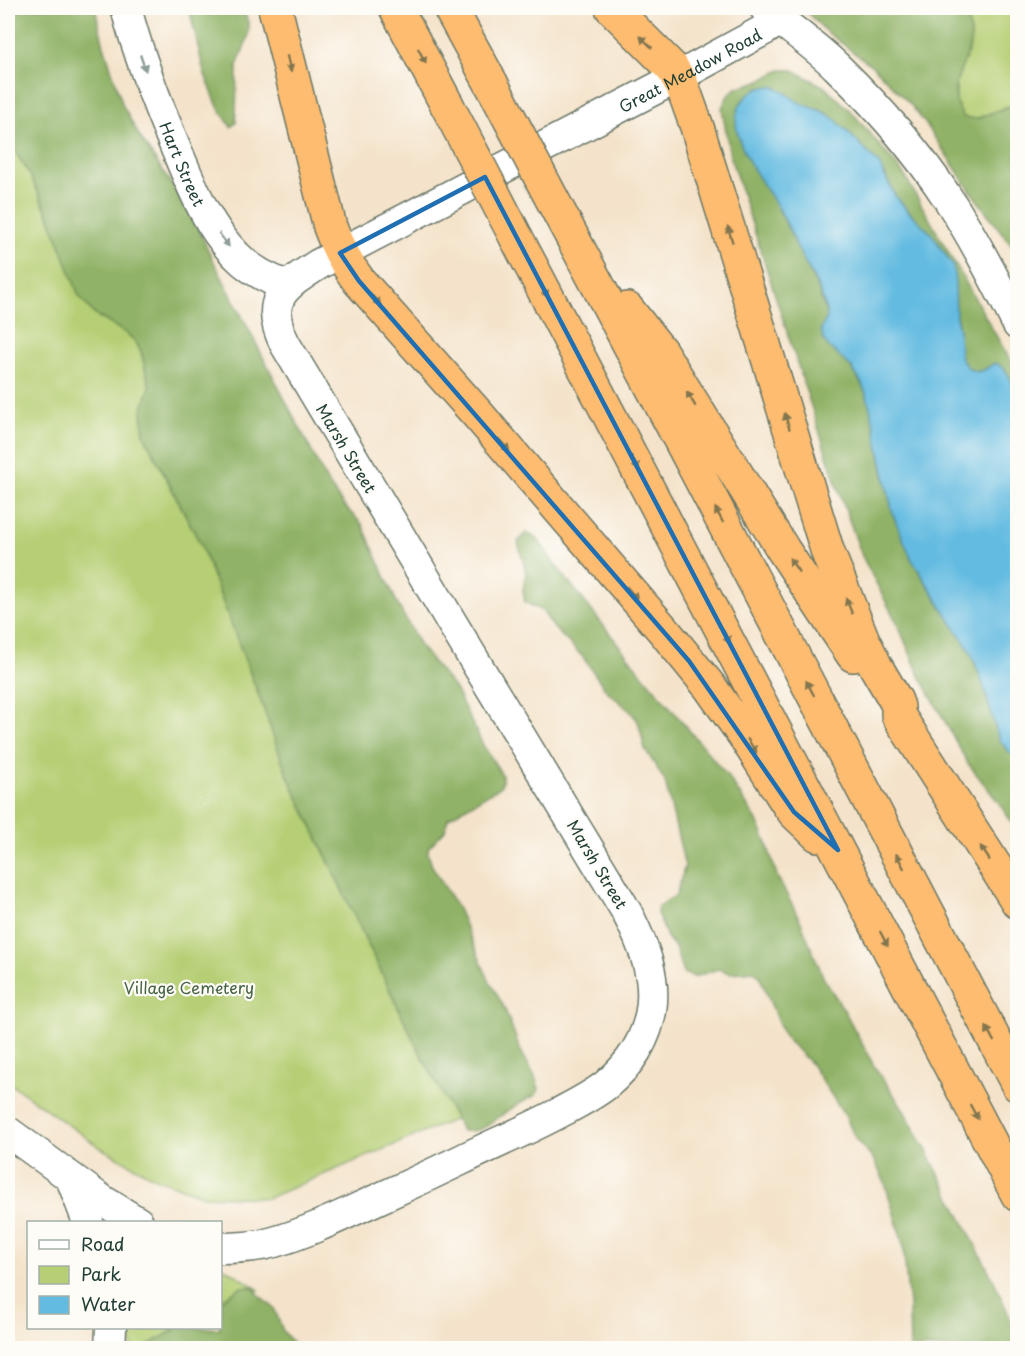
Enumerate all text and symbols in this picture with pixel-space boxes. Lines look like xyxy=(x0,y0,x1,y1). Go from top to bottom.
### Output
street label: Great Meadow Road xyxy=(614,22,766,118)
one-way arrow xyxy=(639,35,653,49)
one-way arrow xyxy=(417,48,426,65)
one-way arrow xyxy=(139,54,149,72)
one-way arrow xyxy=(284,55,294,73)
street label: Hart Street xyxy=(154,118,212,211)
one-way arrow xyxy=(725,225,734,243)
one-way arrow xyxy=(217,233,229,248)
one-way arrow xyxy=(540,282,549,299)
one-way arrow xyxy=(368,292,382,307)
one-way arrow xyxy=(686,391,697,407)
street label: Marsh Street xyxy=(311,399,383,498)
one-way arrow xyxy=(782,412,791,430)
one-way arrow xyxy=(497,437,510,452)
one-way arrow xyxy=(630,455,640,472)
one-way arrow xyxy=(714,507,724,524)
one-way arrow xyxy=(788,558,800,574)
one-way arrow xyxy=(625,585,638,600)
one-way arrow xyxy=(844,596,854,614)
one-way arrow xyxy=(721,627,730,644)
one-way arrow xyxy=(805,679,815,696)
one-way arrow xyxy=(746,738,757,754)
street label: Marsh Street xyxy=(562,815,634,914)
one-way arrow xyxy=(980,845,991,861)
one-way arrow xyxy=(895,852,905,869)
one-way arrow xyxy=(879,931,889,948)
park label: Village Cemetery xyxy=(124,975,254,999)
one-way arrow xyxy=(986,1025,995,1042)
one-way arrow xyxy=(969,1103,979,1120)
legend xyxy=(27,1221,222,1329)
text: Road xyxy=(81,1230,125,1257)
text: Park xyxy=(81,1260,121,1287)
text: Water xyxy=(81,1290,136,1317)

